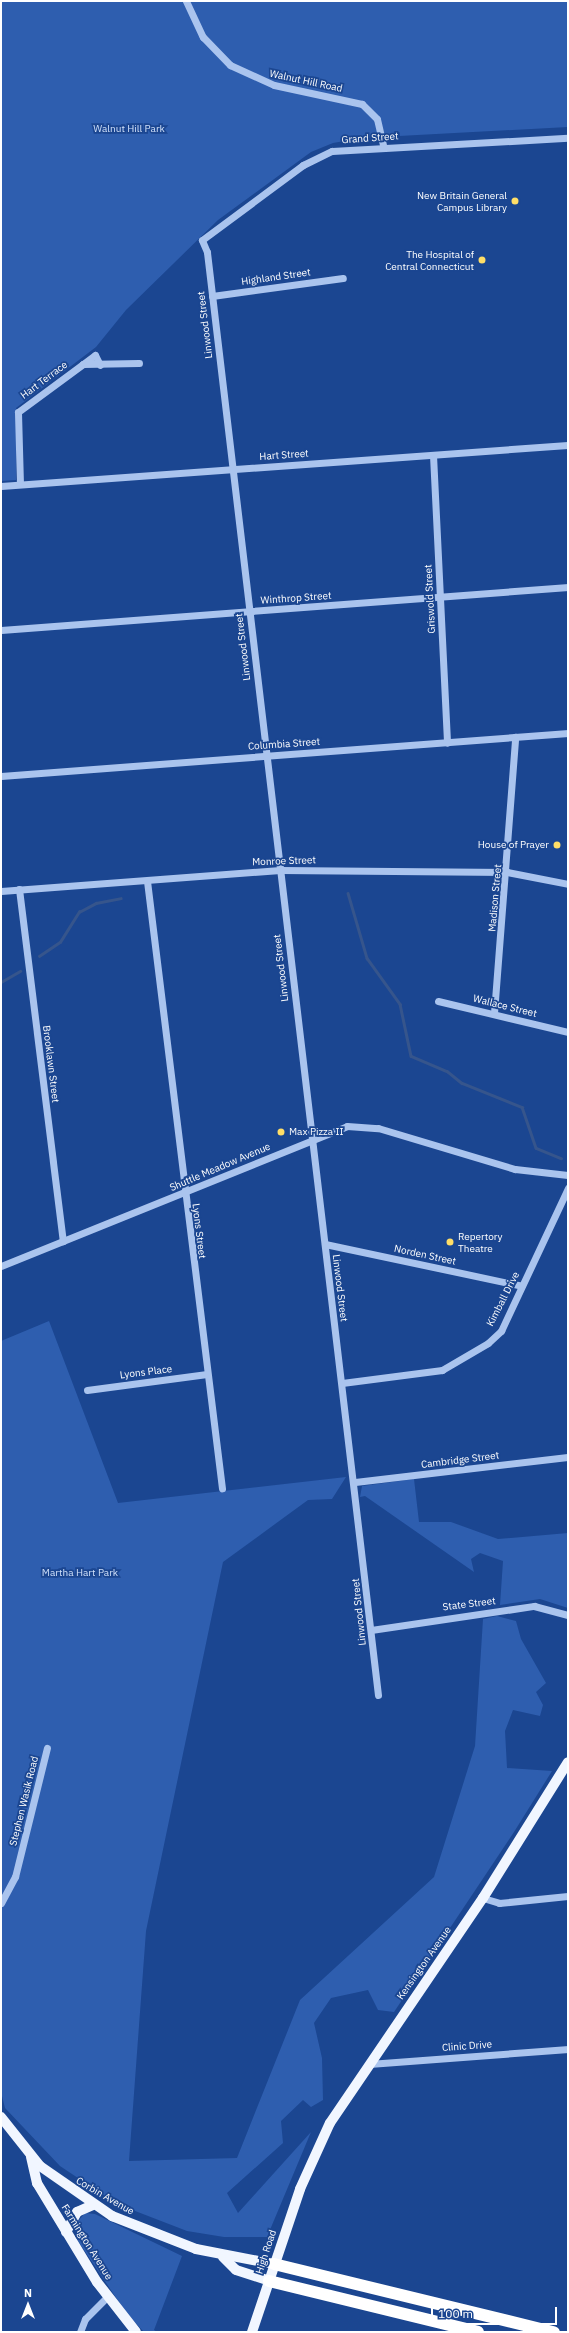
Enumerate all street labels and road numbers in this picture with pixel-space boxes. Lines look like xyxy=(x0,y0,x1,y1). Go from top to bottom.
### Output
street label: Walnut Hill Road xyxy=(268,67,344,95)
street label: Grand Street xyxy=(341,130,399,146)
street label: Highland Street xyxy=(241,266,311,288)
street label: Linwood Street xyxy=(195,291,215,359)
street label: Hart Terrace xyxy=(18,358,70,402)
street label: Hart Street xyxy=(259,447,309,463)
street label: Griswold Street xyxy=(422,564,438,634)
street label: Winthrop Street xyxy=(260,590,332,606)
street label: Linwood Street xyxy=(233,613,253,681)
street label: Columbia Street xyxy=(247,735,321,753)
street label: Monroe Street xyxy=(252,854,316,868)
street label: Madison Street xyxy=(486,864,504,932)
street label: Linwood Street xyxy=(271,934,291,1002)
street label: Wallace Street xyxy=(472,992,538,1020)
street label: Brooklawn Street xyxy=(40,1025,62,1103)
street label: Shuttle Meadow Avenue xyxy=(168,1140,272,1194)
street label: Lyons Street xyxy=(190,1203,208,1259)
street label: Norden Street xyxy=(393,1243,457,1267)
street label: Linwood Street xyxy=(330,1254,350,1322)
street label: Kimball Drive xyxy=(484,1270,522,1328)
street label: Lyons Place xyxy=(119,1363,173,1381)
street label: Cambridge Street xyxy=(420,1449,500,1471)
street label: Linwood Street xyxy=(350,1578,368,1646)
street label: State Street xyxy=(442,1595,496,1613)
street label: Stephen Wasik Road xyxy=(7,1755,41,1847)
street label: Kensington Avenue xyxy=(394,1924,454,2002)
street label: Clinic Drive xyxy=(442,2038,492,2054)
street label: Corbin Avenue xyxy=(74,2175,136,2217)
street label: Farmington Avenue xyxy=(59,2202,115,2282)
street label: High Road xyxy=(253,2228,279,2276)

